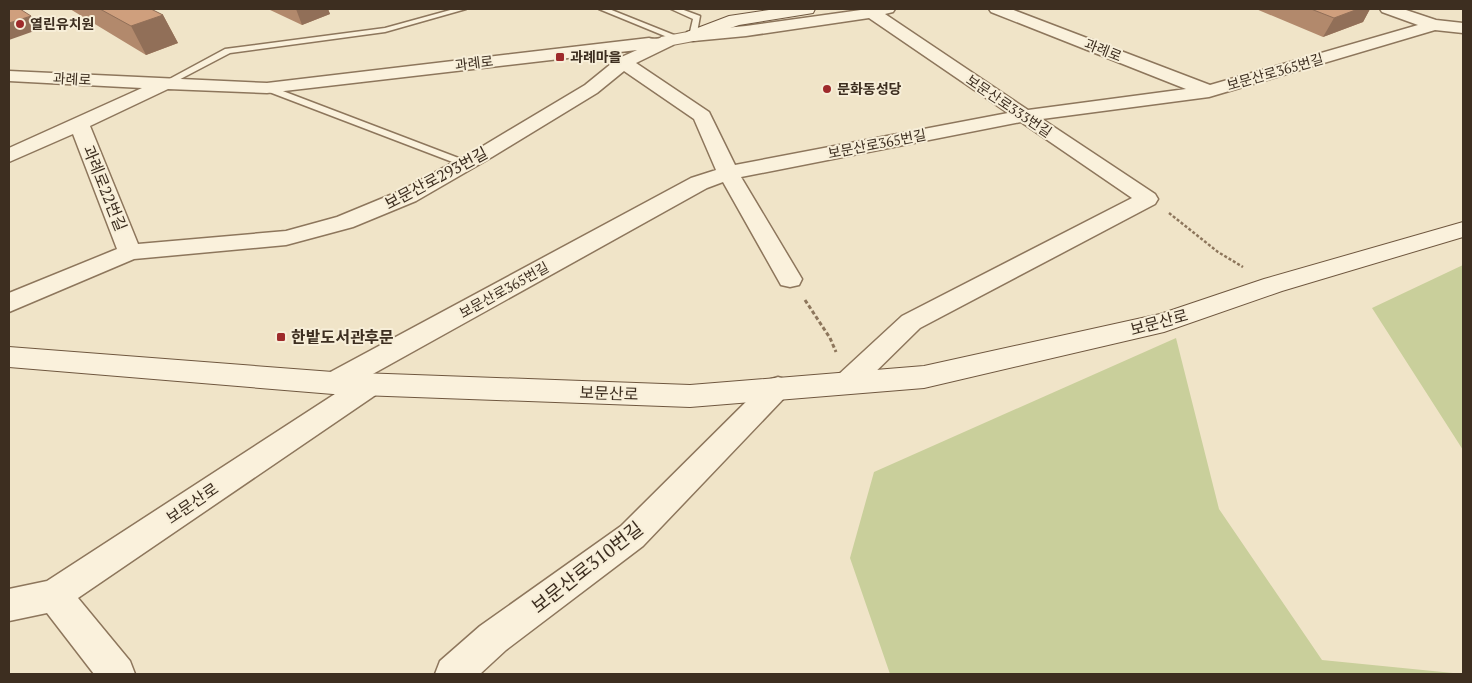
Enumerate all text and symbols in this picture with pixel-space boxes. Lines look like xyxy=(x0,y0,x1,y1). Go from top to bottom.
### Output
place label: 열린유치원 xyxy=(30,14,94,33)
marker: 열린유치원 xyxy=(14,18,26,30)
street label: 과례로 xyxy=(1082,34,1125,65)
place label: 과례마을 xyxy=(570,47,622,66)
street label: 보문산로365번길 xyxy=(1224,49,1325,94)
street label: 과례로 xyxy=(454,51,494,74)
marker: 과례마을 xyxy=(554,51,566,63)
street label: 과례로 xyxy=(52,68,92,89)
street label: 보문산로333번길 xyxy=(963,70,1056,141)
place label: 문화동성당 xyxy=(837,79,902,98)
marker: 문화동성당 xyxy=(821,83,833,95)
street label: 보문산로365번길 xyxy=(826,125,928,162)
street label: 과례로22번길 xyxy=(78,142,132,234)
street label: 보문산로293번길 xyxy=(381,142,491,214)
street label: 보문산로365번길 xyxy=(456,257,552,322)
street label: 보문산로 xyxy=(1128,304,1191,340)
place label: 한밭도서관후문 xyxy=(291,326,394,348)
marker: 한밭도서관후문 xyxy=(275,331,287,343)
street label: 보문산로 xyxy=(579,381,639,405)
street label: 보문산로 xyxy=(161,477,223,529)
street label: 보문산로310번길 xyxy=(526,515,648,618)

